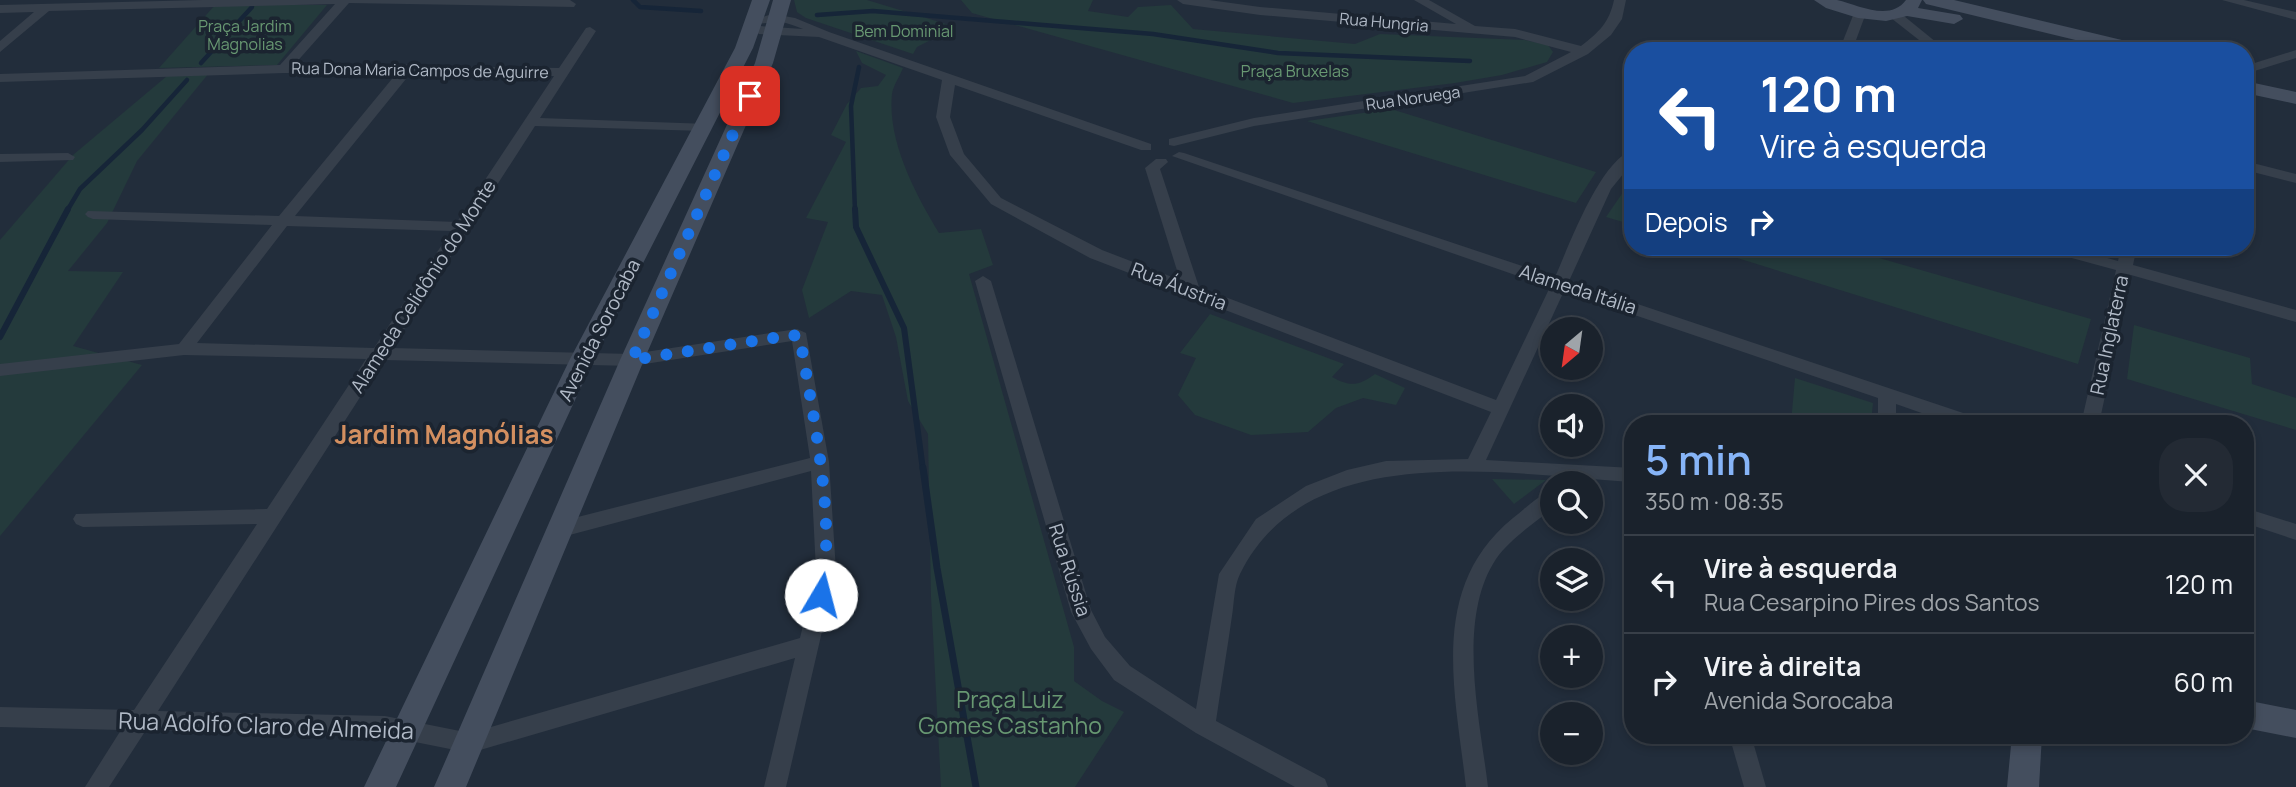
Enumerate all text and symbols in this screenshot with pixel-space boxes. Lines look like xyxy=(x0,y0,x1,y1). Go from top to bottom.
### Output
street label: Rua Hungria xyxy=(1338,7,1430,37)
park label: Praça Jardim Magnolias xyxy=(198,15,292,55)
park label: Bem Dominial xyxy=(854,20,954,42)
street label: Rua Dona Maria Campos de Aguirre xyxy=(291,57,549,83)
park label: Praça Bruxelas xyxy=(1241,60,1349,82)
text: 120 m xyxy=(1760,60,1897,127)
pin xyxy=(720,66,780,126)
icon: left xyxy=(1645,70,1736,161)
icon: arrive xyxy=(731,77,769,115)
street label: Rua Noruega xyxy=(1364,80,1462,116)
text: Vire à esquerda xyxy=(1760,124,1987,168)
street label: Alameda Celidônio do Monte xyxy=(344,174,502,398)
icon: right xyxy=(1742,203,1780,241)
text: Depois xyxy=(1645,204,1728,240)
street label: Avenida Sorocaba xyxy=(552,254,646,406)
street label: Rua Áustria xyxy=(1127,256,1231,316)
street label: Alameda Itália xyxy=(1516,258,1640,320)
street label: Rua Inglaterra xyxy=(2084,273,2134,397)
north arrow xyxy=(1540,317,1603,380)
map controls xyxy=(1540,317,1603,765)
button: sound xyxy=(1540,394,1603,457)
district label: Jardim Magnólias xyxy=(335,416,554,452)
text: 5 min xyxy=(1645,430,1752,488)
button: close xyxy=(2159,438,2233,512)
button: search xyxy=(1540,471,1603,534)
text: 350 m · 08:35 xyxy=(1645,485,1784,517)
street label: Rua Rússia xyxy=(1043,520,1097,620)
button: layers xyxy=(1540,548,1603,611)
text: Vire à esquerda xyxy=(1704,550,1897,586)
position arrow xyxy=(784,558,858,632)
icon: left xyxy=(1645,565,1683,603)
text: 120 m xyxy=(2165,566,2233,602)
text: Rua Cesarpino Pires dos Santos xyxy=(1704,586,2040,618)
button: + xyxy=(1540,625,1603,688)
text: Vire à direita xyxy=(1704,648,1861,684)
icon: right xyxy=(1645,663,1683,701)
text: 60 m xyxy=(2174,664,2233,700)
park label: Praça Luiz Gomes Castanho xyxy=(918,683,1102,741)
text: Avenida Sorocaba xyxy=(1704,684,1893,716)
button: − xyxy=(1540,702,1603,765)
street label: Rua Adolfo Claro de Almeida xyxy=(118,704,414,746)

